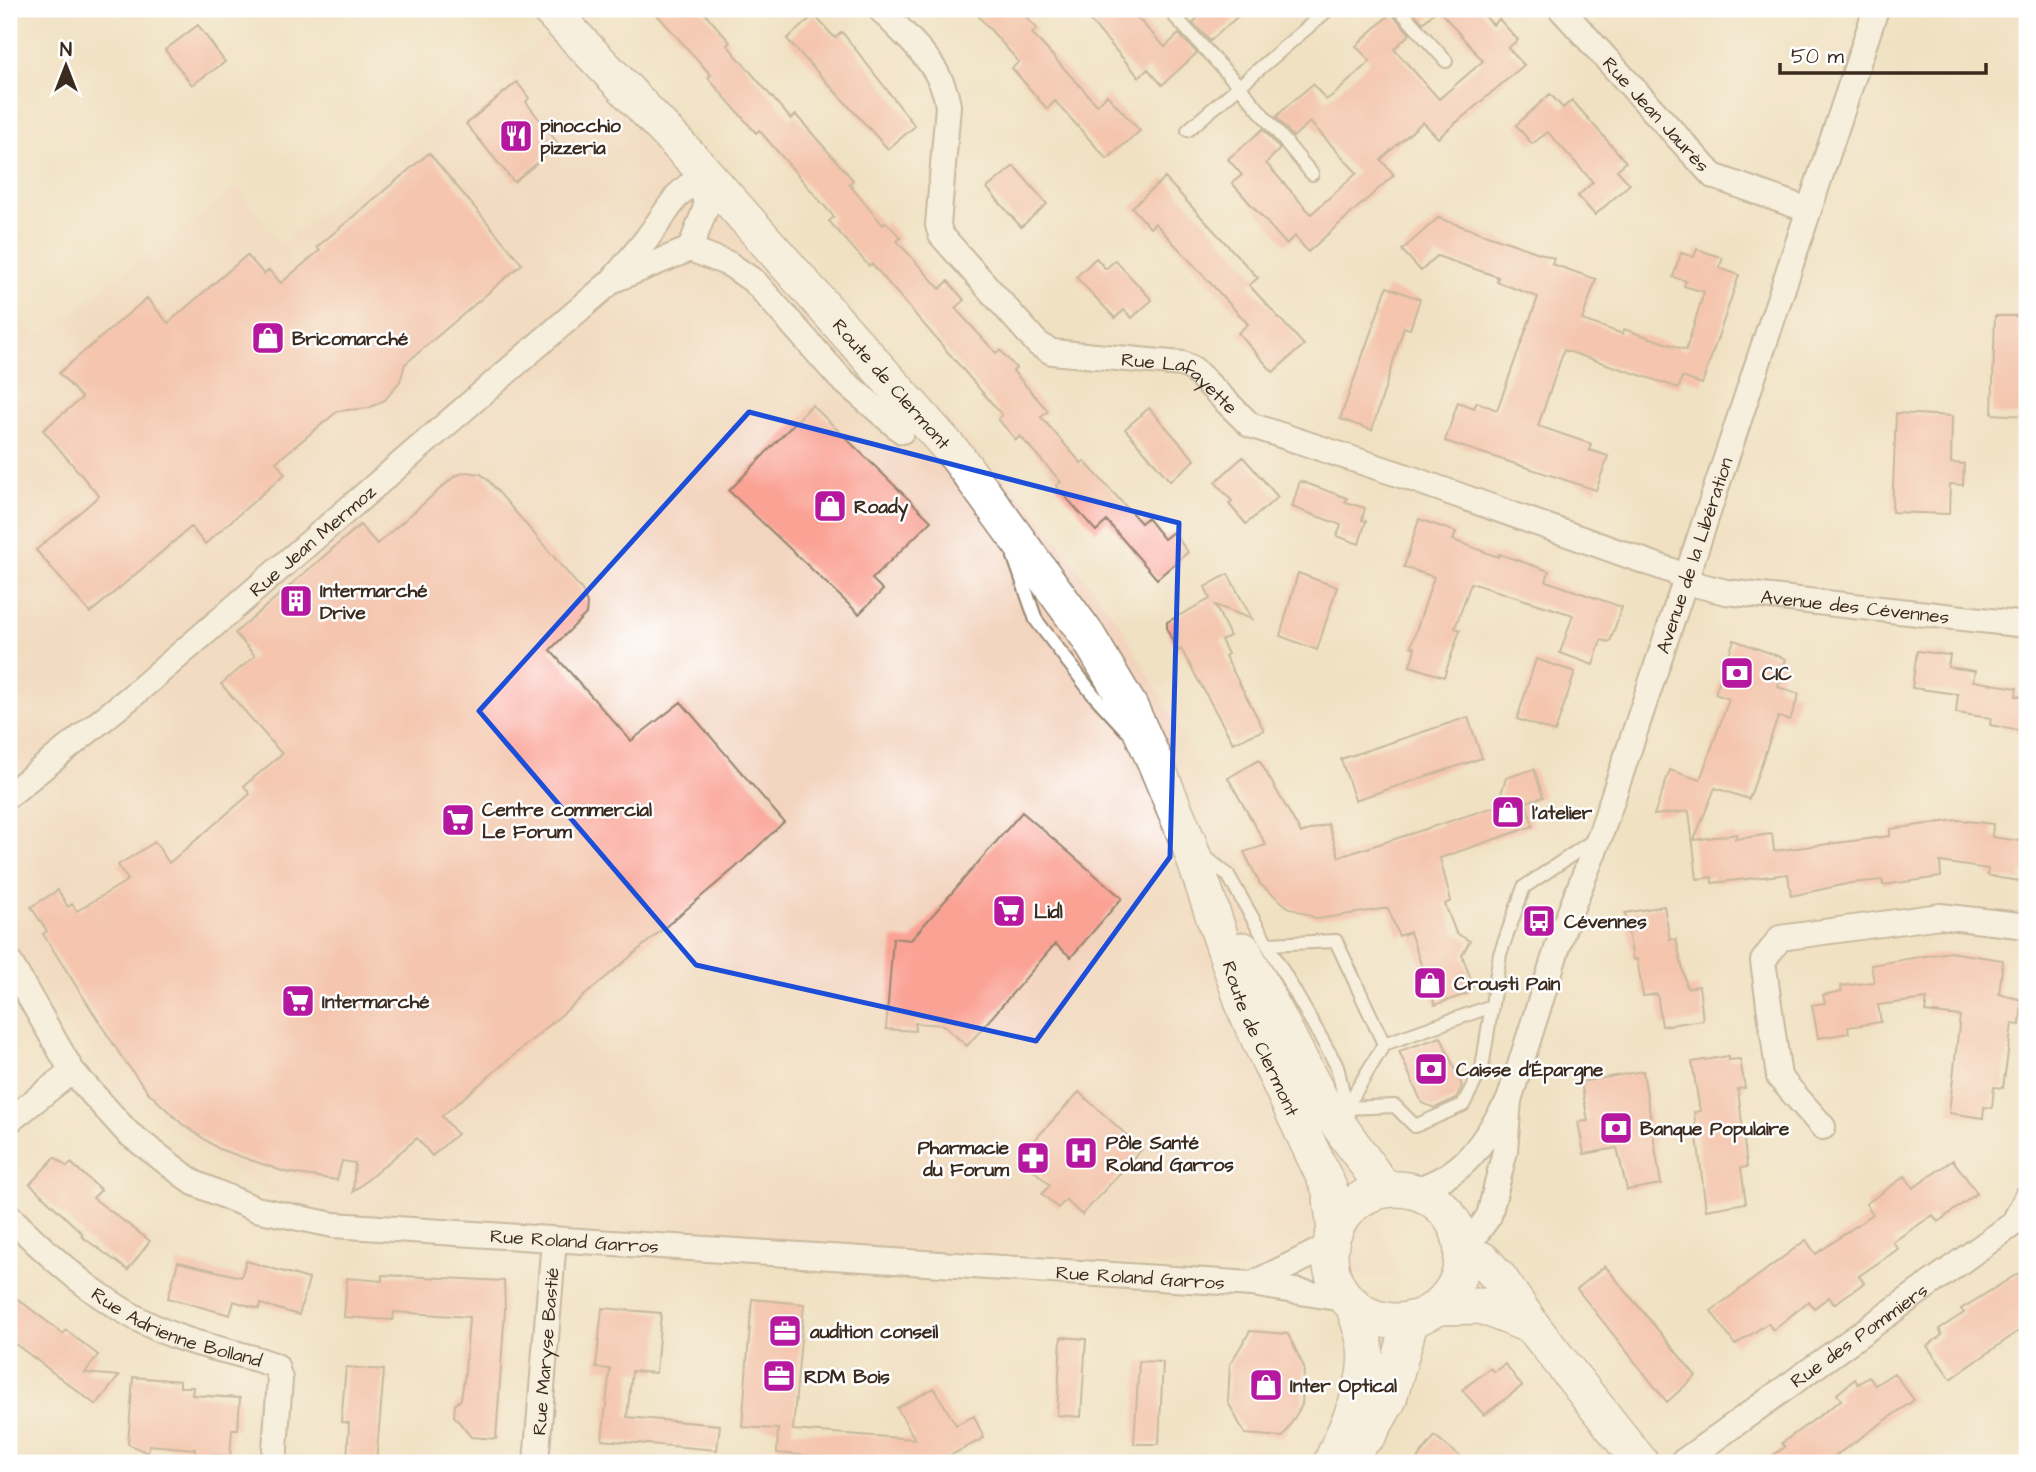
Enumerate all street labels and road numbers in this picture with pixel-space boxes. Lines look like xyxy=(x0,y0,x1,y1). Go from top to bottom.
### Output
street label: Rue Jean Jaurès xyxy=(1596,51,1715,179)
street label: Route de Clermont xyxy=(825,313,957,456)
street label: Rue Lafayette xyxy=(1120,346,1243,421)
street label: Avenue de la Libération xyxy=(1650,454,1740,657)
street label: Rue Jean Mermoz xyxy=(244,479,383,604)
street label: Avenue des Cévennes xyxy=(1759,584,1950,631)
street label: Route de Clermont xyxy=(1215,958,1305,1121)
street label: Rue Roland Garros xyxy=(489,1223,660,1261)
street label: Rue Roland Garros xyxy=(1055,1259,1225,1297)
street label: Rue Maryse Bastié xyxy=(526,1266,567,1437)
street label: Rue des Pommiers xyxy=(1785,1277,1934,1395)
street label: Rue Adrienne Bolland xyxy=(85,1281,265,1375)

